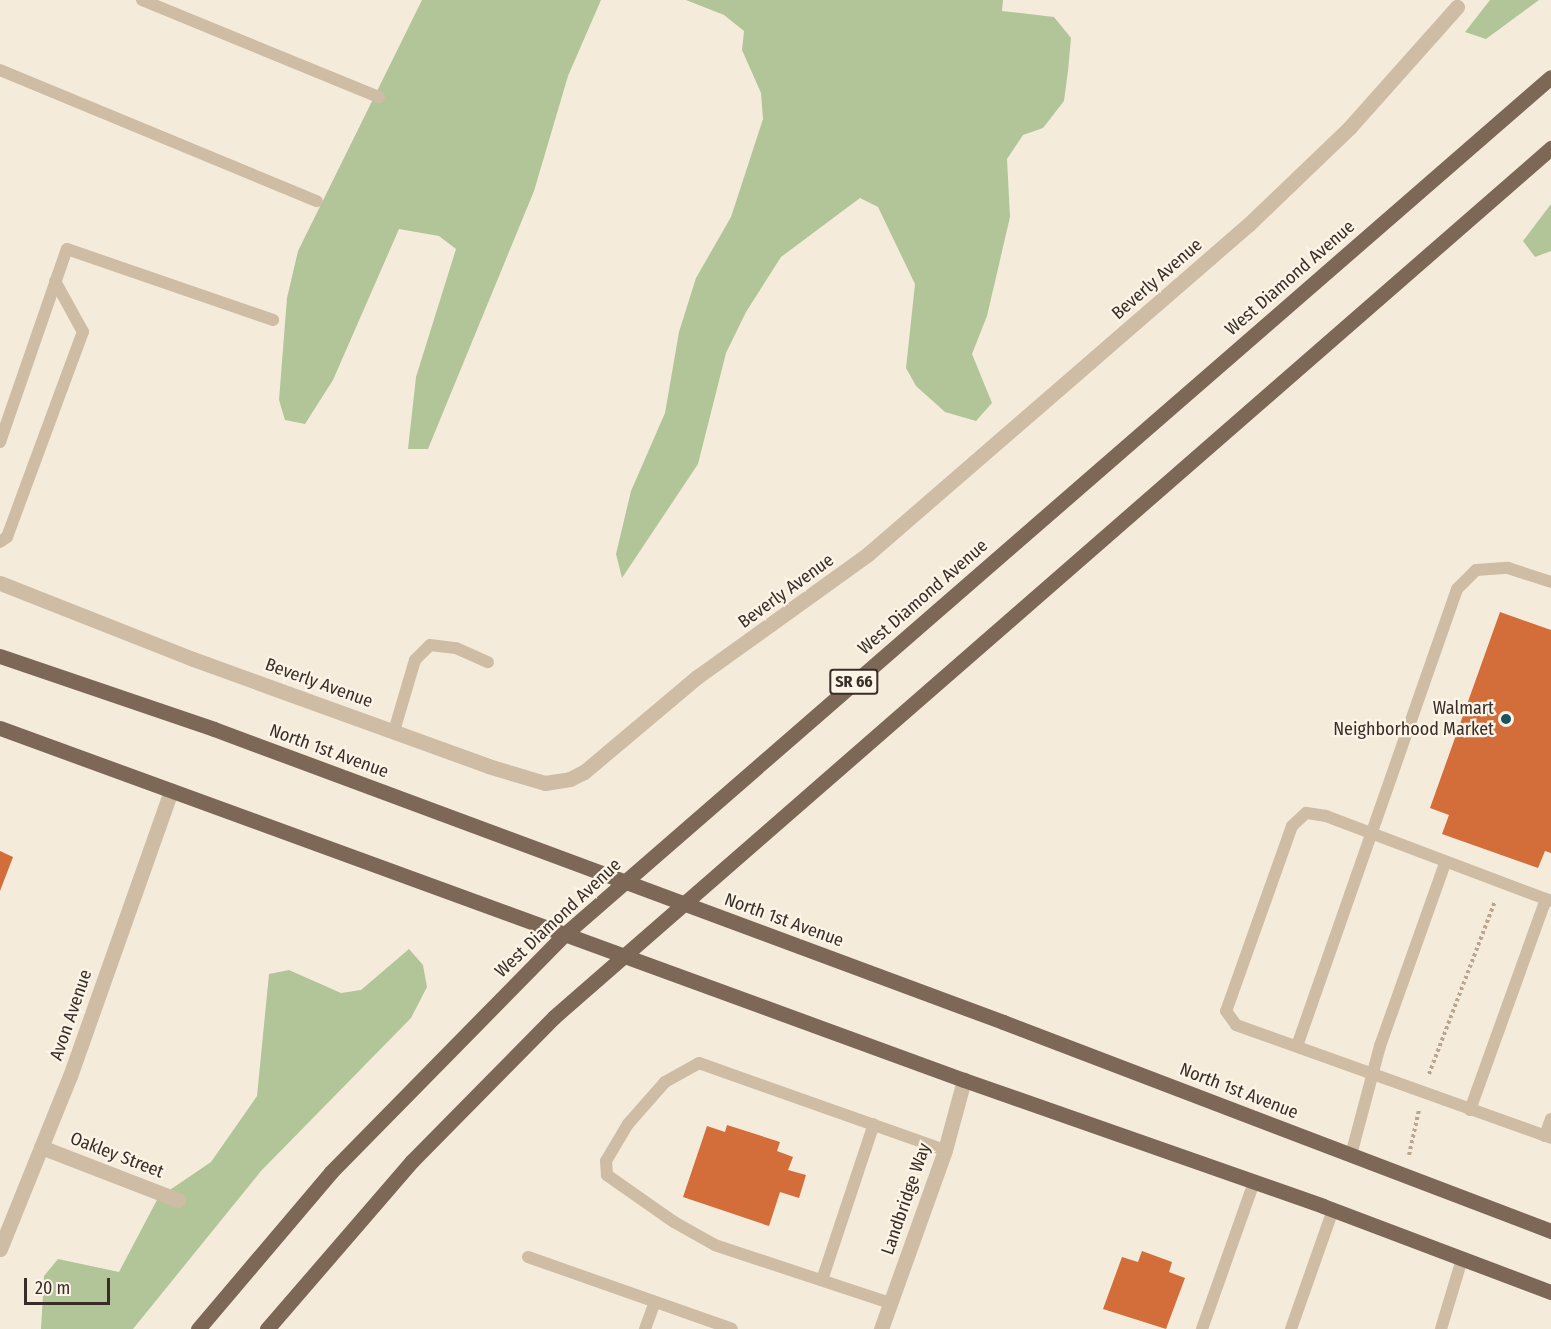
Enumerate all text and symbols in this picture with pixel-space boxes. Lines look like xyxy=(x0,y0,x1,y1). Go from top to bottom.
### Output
street label: West Diamond Avenue xyxy=(1221,216,1359,340)
street label: Beverly Avenue xyxy=(1107,234,1207,324)
street label: West Diamond Avenue xyxy=(854,535,992,659)
street label: Beverly Avenue xyxy=(734,549,838,633)
street label: Beverly Avenue xyxy=(262,654,376,712)
road number: SR 66 xyxy=(828,669,880,695)
place label: Walmart Neighborhood Market xyxy=(1333,698,1494,740)
marker: Walmart Neighborhood Market xyxy=(1499,712,1513,726)
street label: North 1st Avenue xyxy=(266,719,392,783)
street label: West Diamond Avenue xyxy=(490,854,626,982)
street label: North 1st Avenue xyxy=(721,888,847,952)
street label: Avon Avenue xyxy=(45,967,97,1063)
street label: North 1st Avenue xyxy=(1177,1058,1301,1124)
street label: Oakley Street xyxy=(67,1127,167,1183)
street label: Landbridge Way xyxy=(877,1140,935,1258)
scale bar xyxy=(27,1266,112,1304)
text: 20 m xyxy=(35,1277,70,1299)

